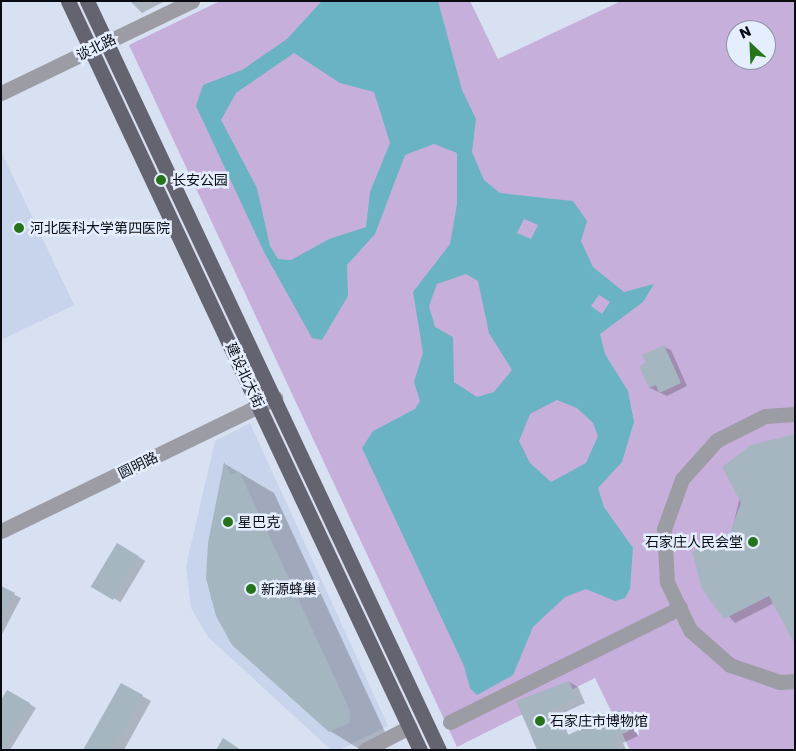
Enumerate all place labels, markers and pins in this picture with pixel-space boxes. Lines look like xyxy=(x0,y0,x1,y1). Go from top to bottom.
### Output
place label: 长安公园 xyxy=(172,172,228,188)
marker: 长安公园 xyxy=(154,173,168,187)
place label: 河北医科大学第四医院 xyxy=(30,220,170,236)
marker: 河北医科大学第四医院 xyxy=(12,221,26,235)
place label: 星巴克 xyxy=(238,514,280,530)
marker: 星巴克 xyxy=(222,516,234,528)
place label: 石家庄人民会堂 xyxy=(645,534,743,550)
marker: 石家庄人民会堂 xyxy=(747,536,759,548)
place label: 新源蜂巢 xyxy=(261,581,317,597)
marker: 新源蜂巢 xyxy=(245,583,257,595)
place label: 石家庄市博物馆 xyxy=(550,713,648,729)
marker: 石家庄市博物馆 xyxy=(534,715,546,727)

